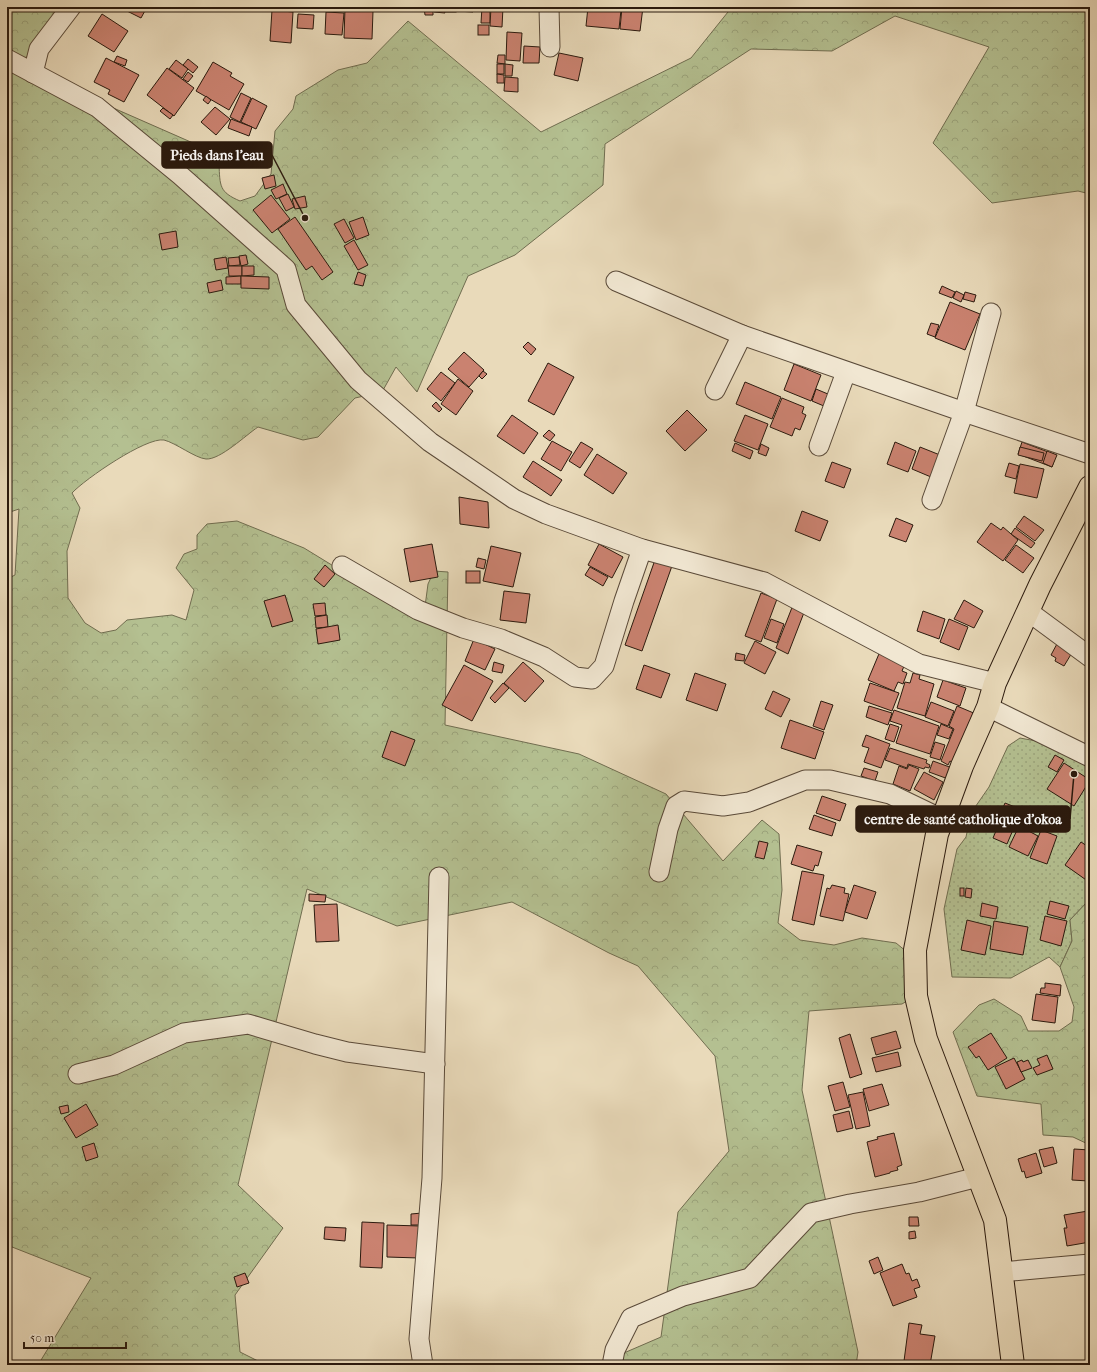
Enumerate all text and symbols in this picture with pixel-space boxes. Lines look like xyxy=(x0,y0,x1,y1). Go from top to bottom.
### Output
callout: Pieds dans l'eau xyxy=(162,142,272,168)
text: Pieds dans l'eau xyxy=(170,147,264,164)
callout: centre de santé catholique d'okoa xyxy=(856,806,1070,832)
text: centre de santé catholique d'okoa xyxy=(864,811,1062,828)
scale bar xyxy=(24,1324,126,1350)
text: 50 m xyxy=(30,1331,54,1345)

